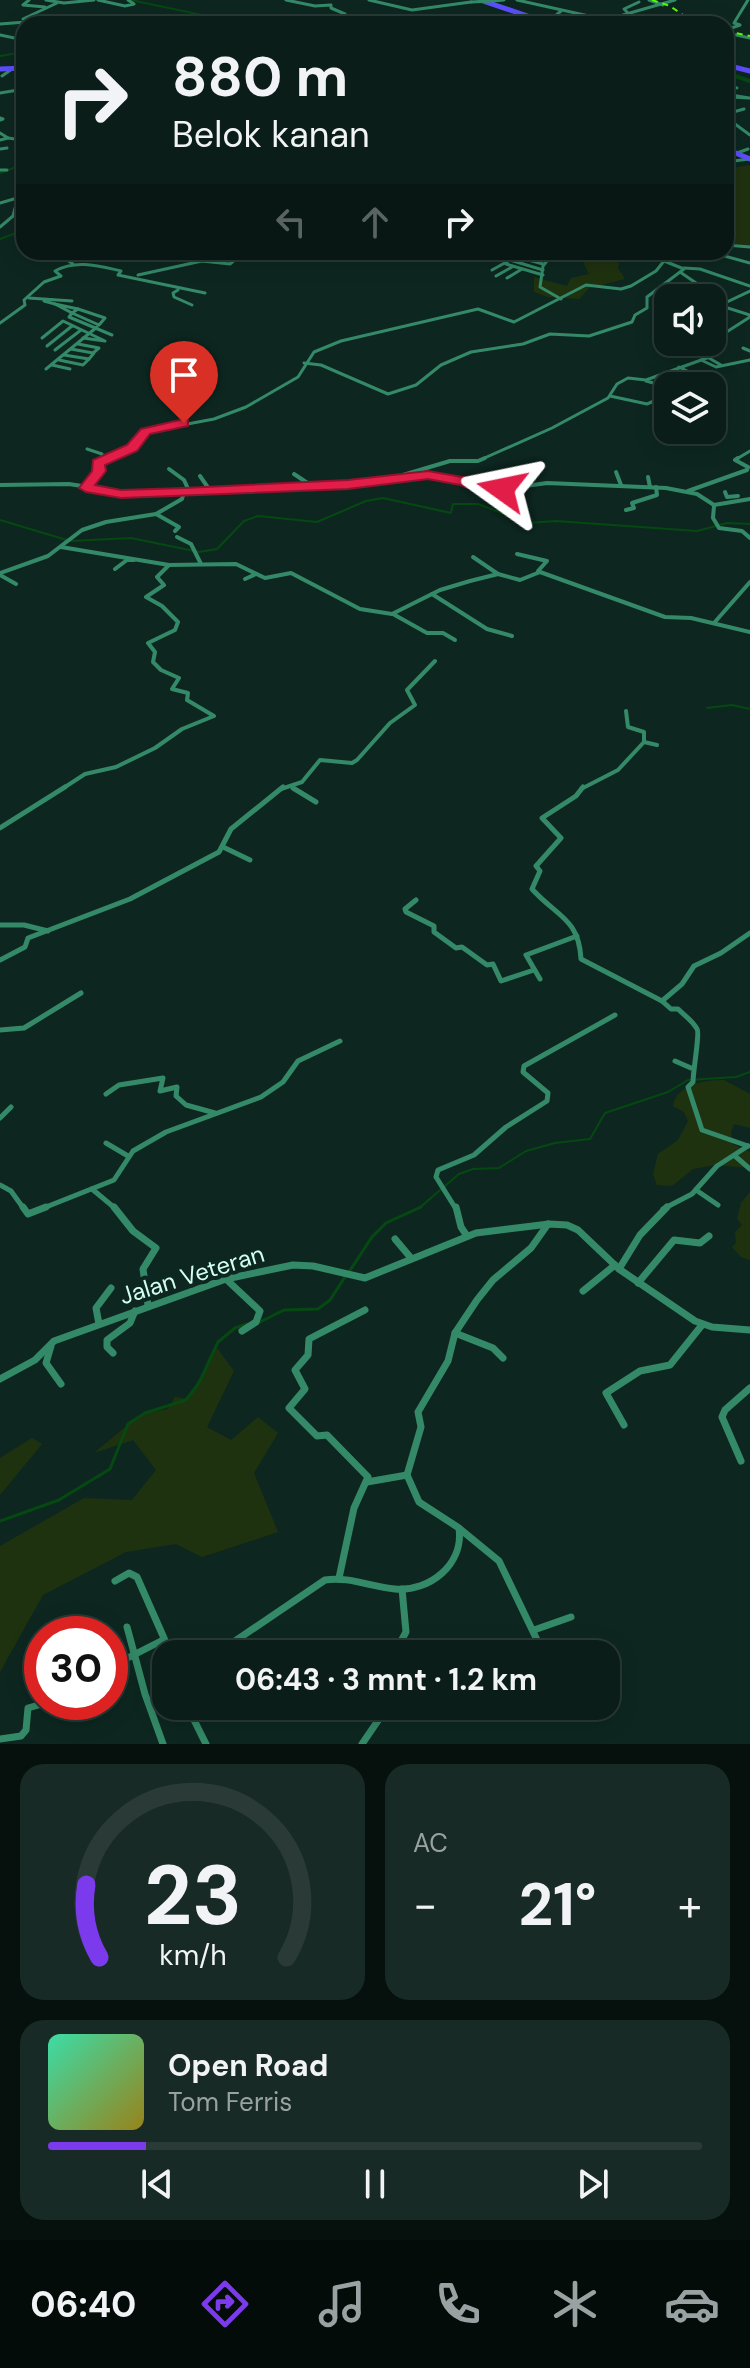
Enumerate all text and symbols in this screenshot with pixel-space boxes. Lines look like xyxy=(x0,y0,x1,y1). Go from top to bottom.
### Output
text: 880 m xyxy=(172,40,348,113)
icon: right xyxy=(40,48,144,152)
text: Belok kanan xyxy=(172,111,370,158)
icon: left xyxy=(269,200,313,244)
icon: ahead xyxy=(353,200,397,244)
icon: right xyxy=(437,200,481,244)
map controls xyxy=(654,284,726,444)
button: sound xyxy=(654,284,726,356)
pin xyxy=(150,341,218,423)
icon: arrive xyxy=(162,353,206,397)
button: layers xyxy=(654,372,726,444)
position arrow xyxy=(460,447,544,531)
street label: Jalan Veteran xyxy=(116,1238,268,1311)
speed limit sign: 30 xyxy=(24,1616,128,1720)
text: 06:43 · 3 mnt · 1.2 km xyxy=(235,1660,537,1699)
text: AC xyxy=(413,1826,448,1860)
text: 23 xyxy=(143,1841,242,1950)
text: 21° xyxy=(518,1865,597,1944)
text: − xyxy=(413,1876,437,1934)
text: + xyxy=(678,1876,702,1934)
text: km/h xyxy=(159,1937,226,1974)
text: Open Road xyxy=(168,2046,328,2085)
text: Tom Ferris xyxy=(168,2085,292,2119)
icon: previous xyxy=(135,2162,179,2206)
icon: pause xyxy=(353,2162,397,2206)
icon: next xyxy=(571,2162,615,2206)
icon: directions xyxy=(197,2276,253,2332)
icon: music xyxy=(314,2276,370,2332)
icon: phone xyxy=(430,2276,486,2332)
icon: climate xyxy=(547,2276,603,2332)
icon: car xyxy=(664,2276,720,2332)
text: 06:40 xyxy=(30,2281,136,2328)

